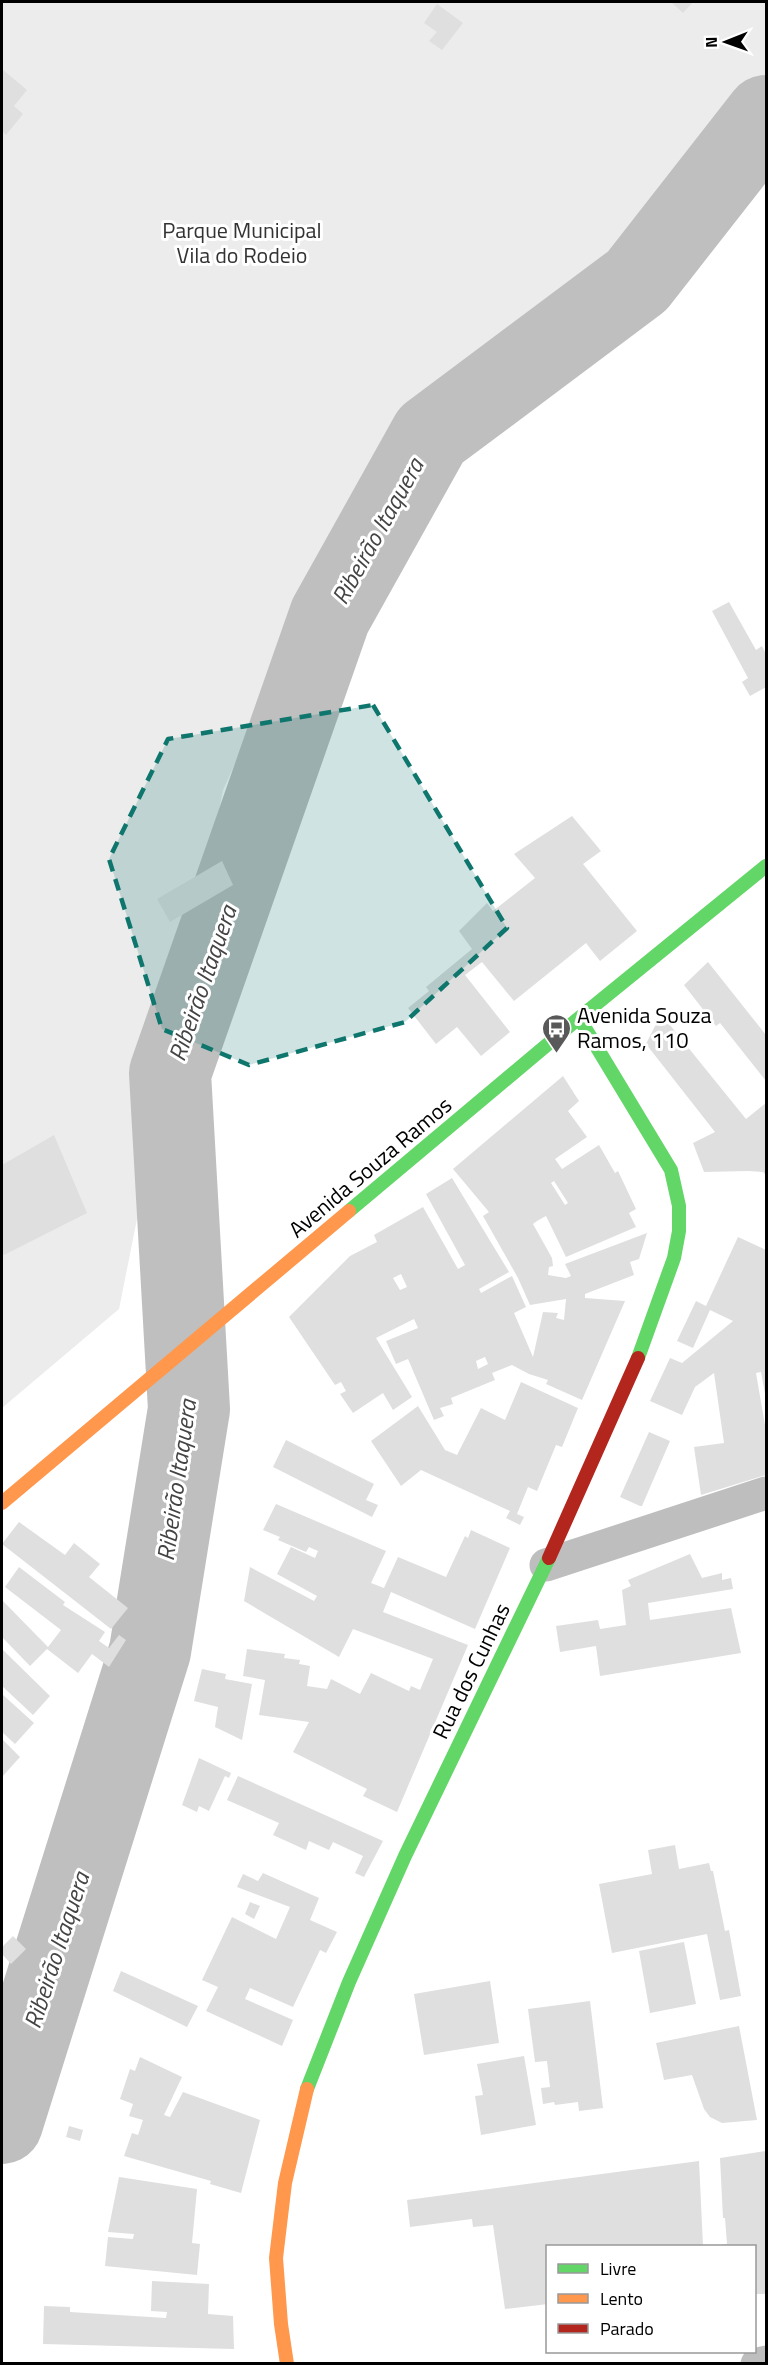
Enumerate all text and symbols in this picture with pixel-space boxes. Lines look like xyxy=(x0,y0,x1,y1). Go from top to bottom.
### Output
north arrow xyxy=(696,12,756,72)
text: N xyxy=(699,37,723,48)
park label: Parque Municipal Vila do Rodeio xyxy=(162,213,322,272)
water label: Ribeirão Itaquera xyxy=(322,450,433,611)
water label: Ribeirão Itaquera xyxy=(159,898,246,1066)
place label: Avenida Souza Ramos, 110 xyxy=(577,998,712,1057)
bus stop icon: Avenida Souza Ramos, 110 xyxy=(540,1012,572,1054)
street label: Avenida Souza Ramos xyxy=(281,1088,459,1246)
water label: Ribeirão Itaquera xyxy=(147,1395,205,1563)
street label: Rua dos Cunhas xyxy=(423,1597,519,1745)
water label: Ribeirão Itaquera xyxy=(14,1865,99,2033)
legend xyxy=(546,2245,756,2353)
text: Livre xyxy=(600,2255,636,2282)
text: Lento xyxy=(600,2285,643,2312)
text: Parado xyxy=(600,2315,654,2342)

